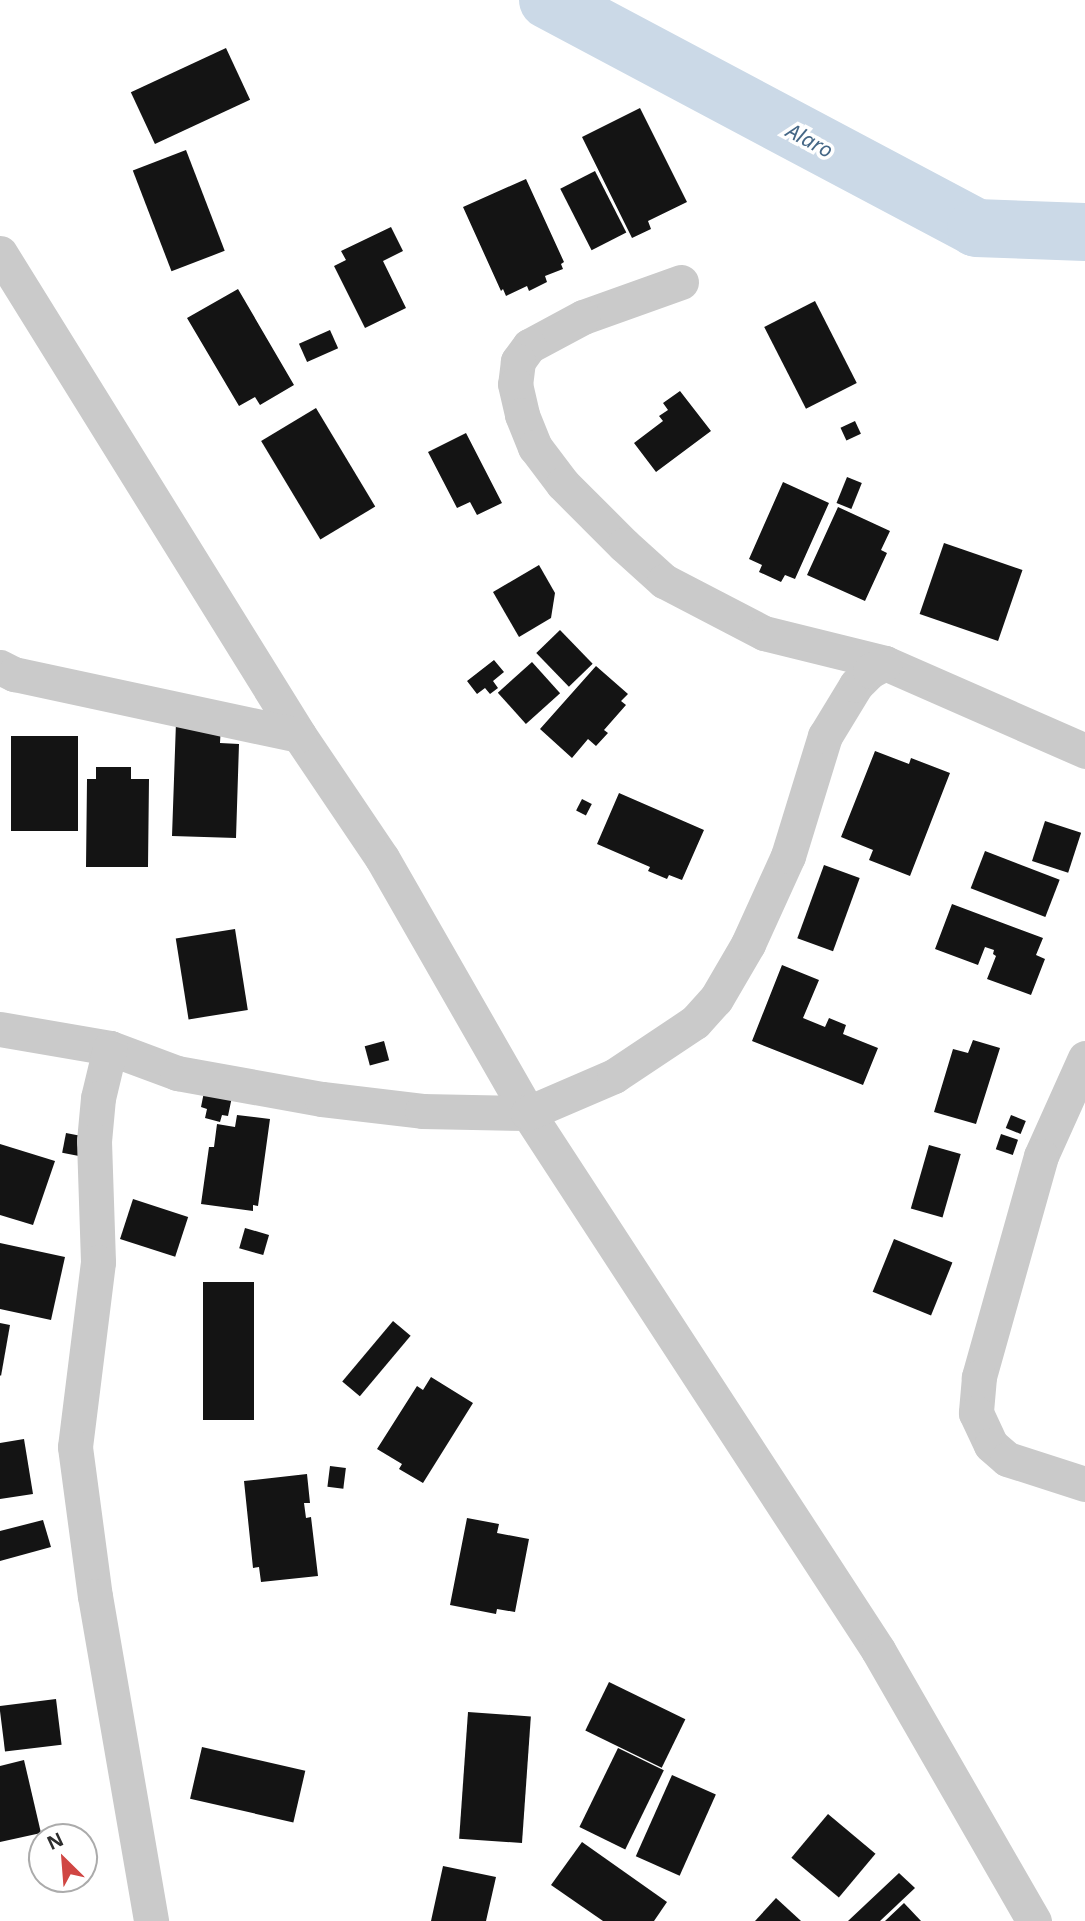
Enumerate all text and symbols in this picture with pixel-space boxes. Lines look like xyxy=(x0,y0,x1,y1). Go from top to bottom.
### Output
water label: Alaro xyxy=(782,117,838,163)
north arrow xyxy=(28,1823,98,1893)
text: N xyxy=(42,1826,67,1856)

